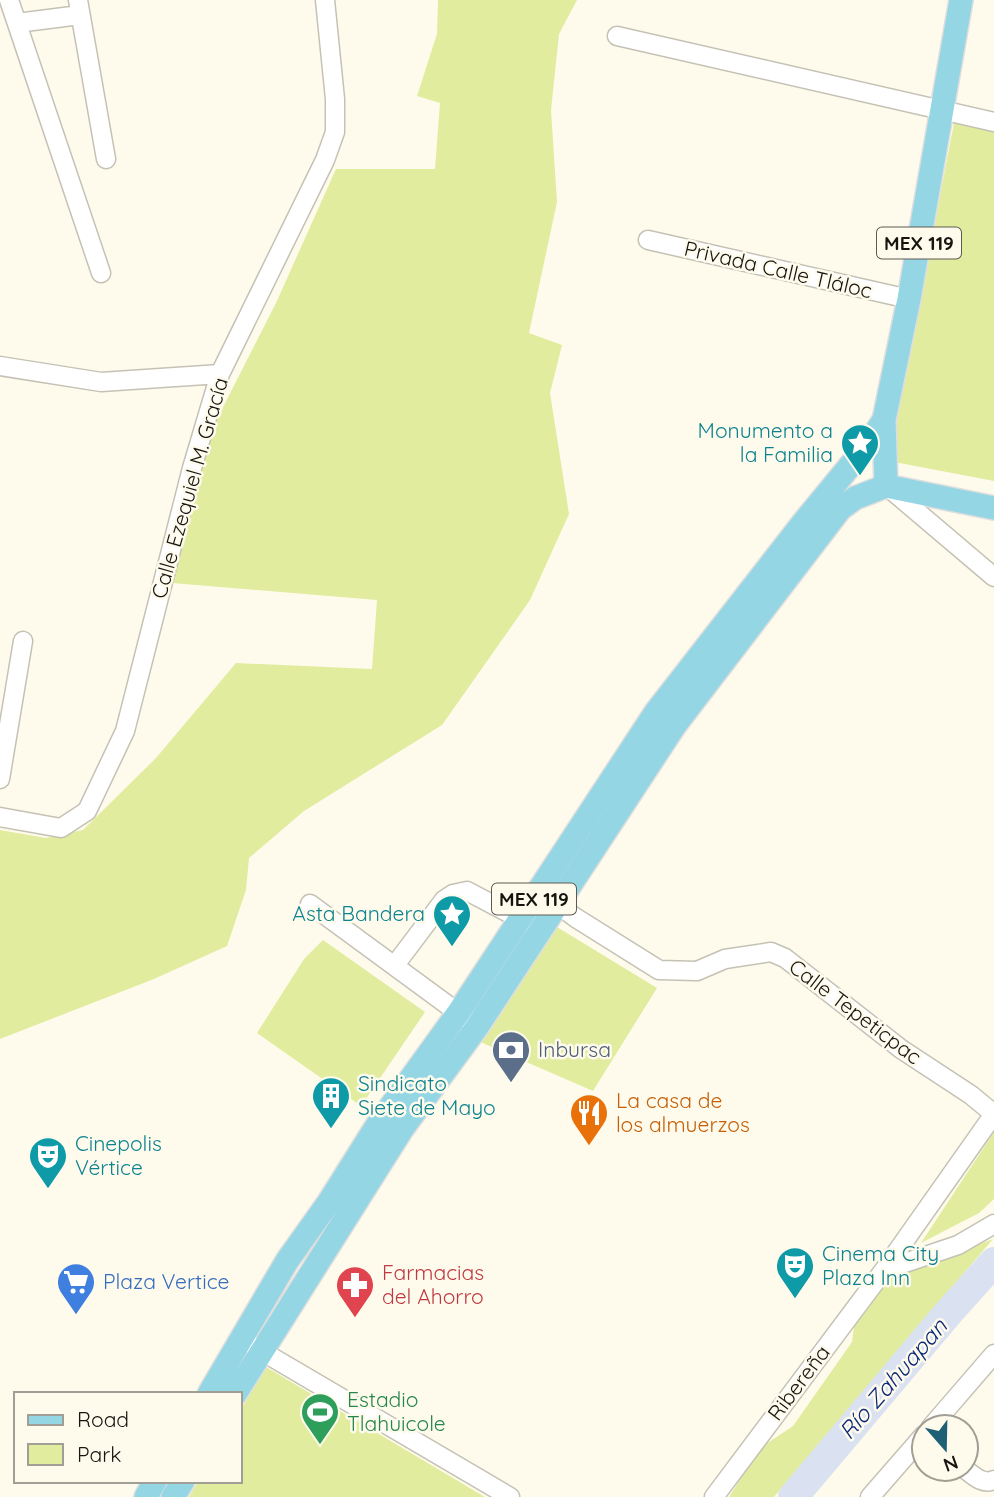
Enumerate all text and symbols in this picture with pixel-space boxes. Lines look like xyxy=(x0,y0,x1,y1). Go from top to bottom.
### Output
road number: MEX 119 xyxy=(877,228,961,258)
street label: Privada Calle Tláloc xyxy=(682,235,875,303)
street label: Calle Ezequiel M. Gracía xyxy=(145,374,233,601)
place label: Monumento a la Familia xyxy=(698,417,833,467)
place icon: Monumento a la Familia xyxy=(839,422,881,477)
road number: MEX 119 xyxy=(492,884,576,914)
place icon: Asta Bandera xyxy=(431,893,473,948)
place label: Asta Bandera xyxy=(292,900,425,926)
street label: Calle Tepeticpac xyxy=(784,953,927,1069)
bank icon: Inbursa xyxy=(490,1029,532,1084)
place label: Inbursa xyxy=(538,1036,611,1062)
place label: Sindicato Siete de Mayo xyxy=(358,1070,496,1120)
building icon: Sindicato Siete de Mayo xyxy=(310,1075,352,1130)
place label: La casa de los almuerzos xyxy=(616,1087,750,1137)
restaurant icon: La casa de los almuerzos xyxy=(568,1092,610,1147)
place label: Cinepolis Vértice xyxy=(75,1130,162,1180)
theatre icon: Cinepolis Vértice xyxy=(27,1135,69,1190)
place label: Cinema City Plaza Inn xyxy=(822,1240,939,1290)
theatre icon: Cinema City Plaza Inn xyxy=(774,1245,816,1300)
place label: Farmacias del Ahorro xyxy=(382,1259,484,1309)
supermarket icon: Plaza Vertice xyxy=(55,1261,97,1316)
pharmacy icon: Farmacias del Ahorro xyxy=(334,1264,376,1319)
place label: Plaza Vertice xyxy=(103,1268,229,1294)
water label: Río Zahuapan xyxy=(832,1312,953,1445)
street label: Ribereña xyxy=(761,1340,835,1425)
place label: Estadio Tlahuicole xyxy=(347,1386,446,1436)
sports icon: Estadio Tlahuicole xyxy=(299,1391,341,1446)
legend xyxy=(14,1392,242,1483)
text: Road xyxy=(77,1406,129,1432)
north arrow xyxy=(910,1413,980,1483)
text: Park xyxy=(77,1441,121,1467)
text: N xyxy=(940,1450,961,1478)

